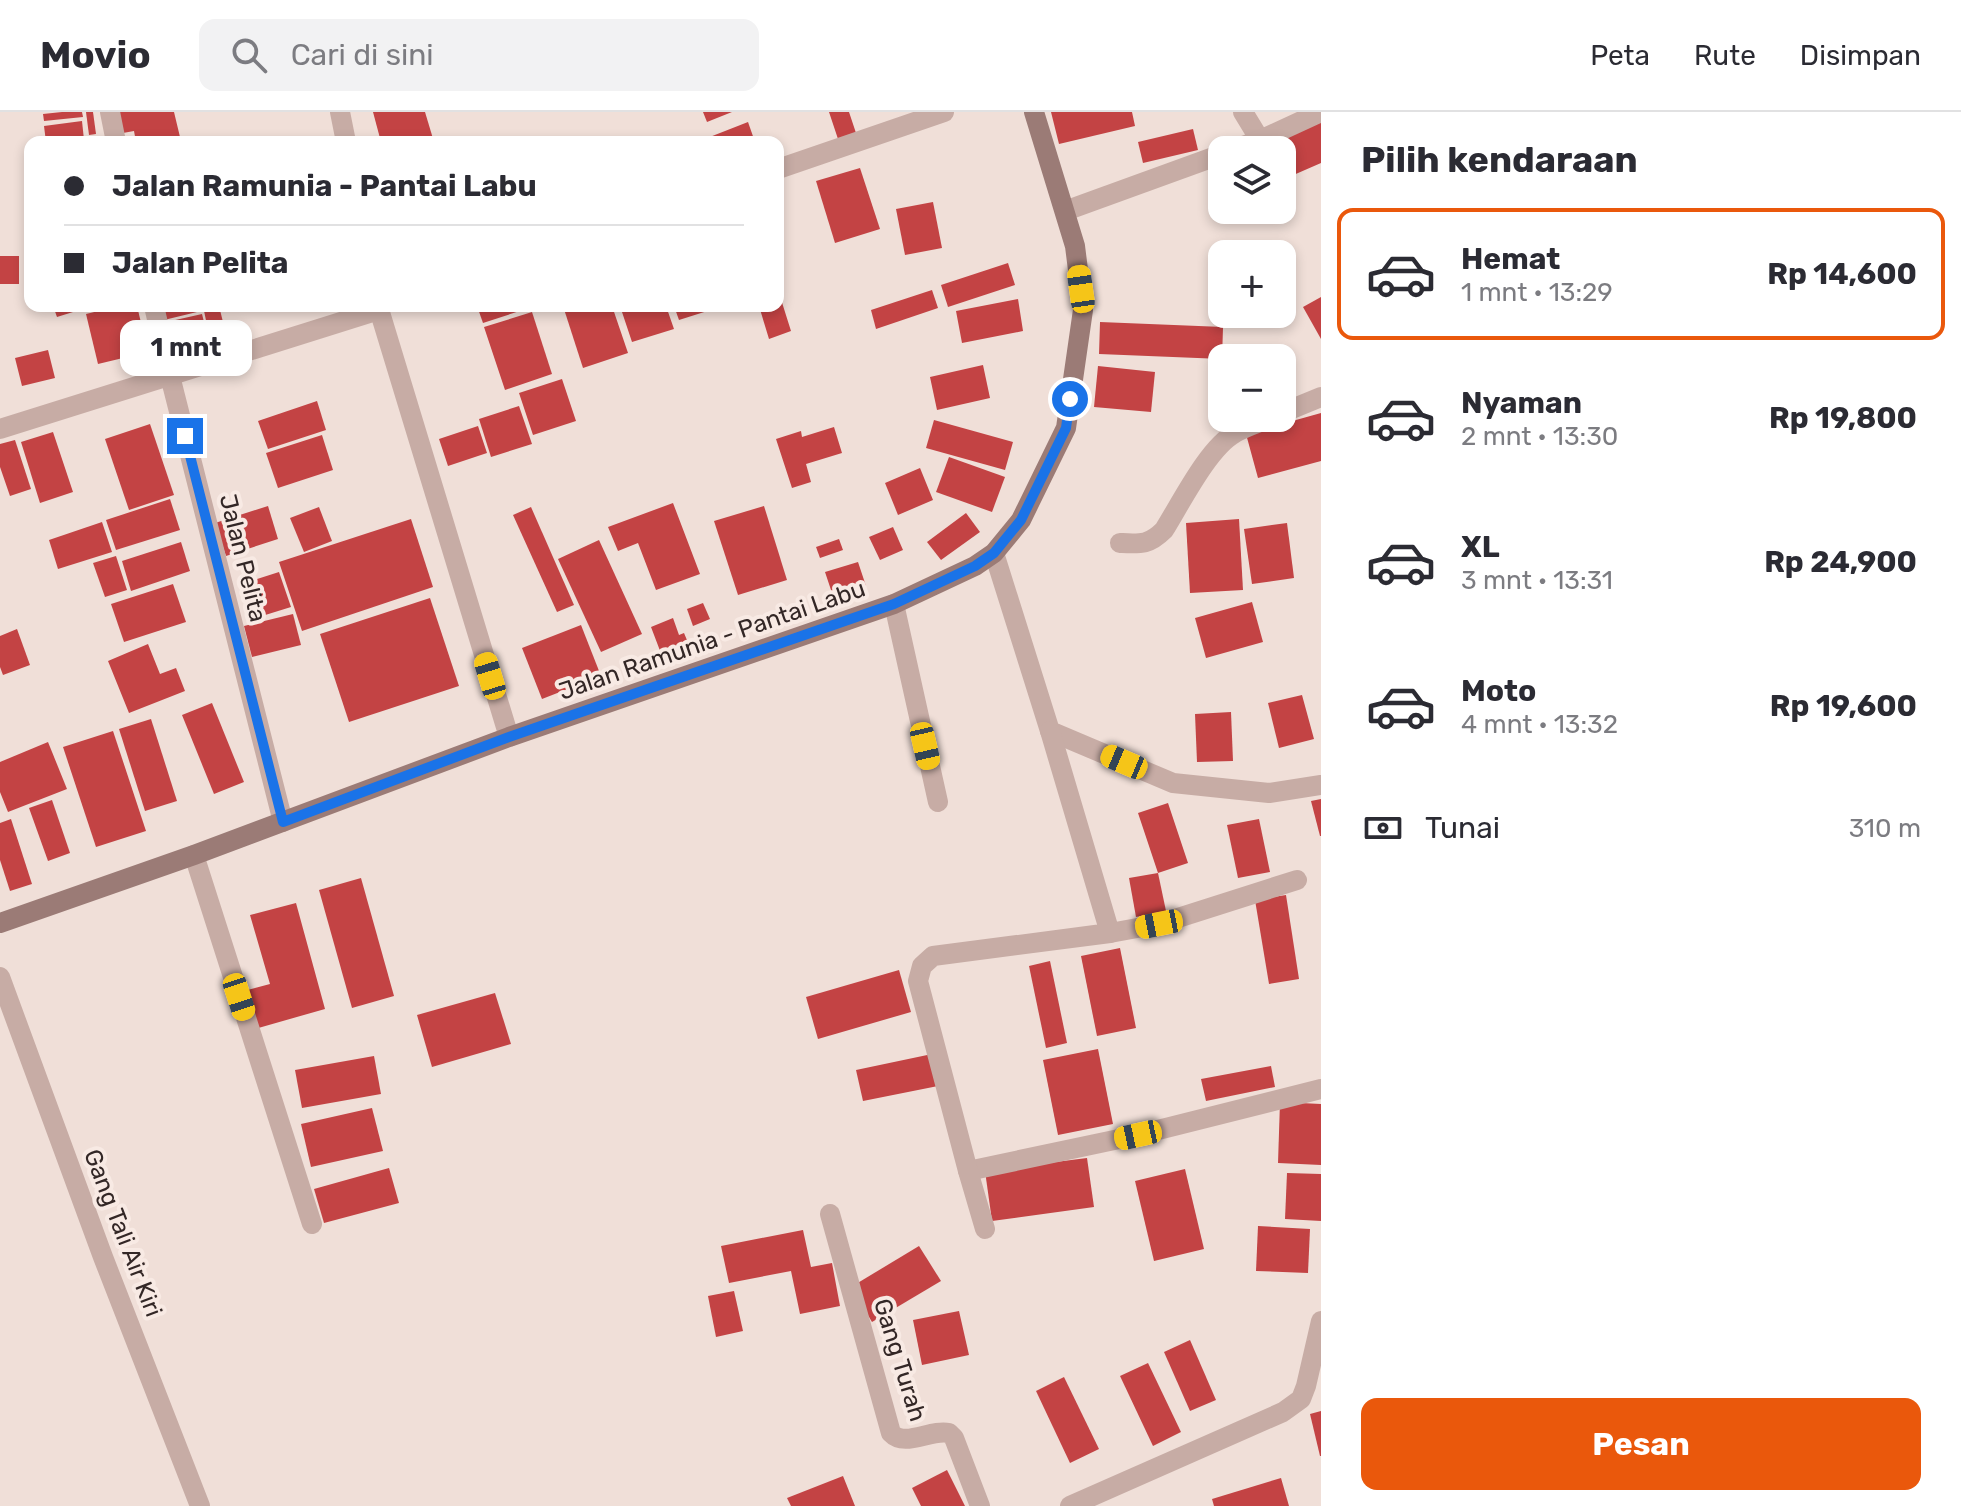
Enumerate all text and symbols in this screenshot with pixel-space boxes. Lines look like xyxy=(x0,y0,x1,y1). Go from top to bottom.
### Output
search box xyxy=(199,19,759,91)
text: Movio xyxy=(40,32,151,78)
icon: search xyxy=(227,33,271,77)
text: Cari di sini xyxy=(291,37,434,73)
text: Peta xyxy=(1590,39,1650,72)
text: Rute xyxy=(1694,39,1756,72)
text: Disimpan xyxy=(1800,39,1921,72)
map controls xyxy=(1208,136,1296,432)
button: layers xyxy=(1208,136,1296,224)
text: Pilih kendaraan xyxy=(1361,138,1638,181)
text: Jalan Ramunia - Pantai Labu xyxy=(112,168,537,204)
icon: car xyxy=(1365,238,1437,310)
button: + xyxy=(1208,240,1296,328)
text: Hemat xyxy=(1461,241,1560,277)
text: Jalan Pelita xyxy=(112,245,289,281)
text: Rp 14,600 xyxy=(1767,256,1917,292)
car xyxy=(1066,264,1096,314)
text: 1 mnt · 13:29 xyxy=(1461,277,1613,308)
callout: 1 mnt xyxy=(119,320,251,376)
text: 1 mnt xyxy=(151,332,222,363)
button: − xyxy=(1208,344,1296,432)
route start xyxy=(1052,381,1088,417)
icon: car xyxy=(1365,382,1437,454)
text: Nyaman xyxy=(1461,385,1582,421)
text: Rp 19,800 xyxy=(1769,400,1917,436)
route end xyxy=(167,418,203,454)
text: 2 mnt · 13:30 xyxy=(1461,421,1618,452)
street label: Jalan Pelita xyxy=(214,491,272,625)
icon: car xyxy=(1365,526,1437,598)
text: XL xyxy=(1461,529,1500,565)
text: Rp 24,900 xyxy=(1764,544,1917,580)
text: 3 mnt · 13:31 xyxy=(1461,565,1613,596)
street label: Jalan Ramunia - Pantai Labu xyxy=(555,574,869,706)
car xyxy=(472,650,508,702)
icon: car xyxy=(1365,670,1437,742)
text: Moto xyxy=(1461,673,1536,709)
text: Rp 19,600 xyxy=(1770,688,1917,724)
text: 4 mnt · 13:32 xyxy=(1461,709,1618,740)
car xyxy=(908,720,942,772)
car xyxy=(1097,742,1151,782)
icon: cash xyxy=(1361,806,1405,850)
text: Tunai xyxy=(1425,810,1500,846)
text: 310 m xyxy=(1849,813,1921,844)
car xyxy=(1133,908,1185,940)
car xyxy=(220,970,258,1024)
car xyxy=(1112,1118,1164,1152)
street label: Gang Tali Air Kiri xyxy=(78,1145,168,1321)
street label: Gang Turah xyxy=(868,1295,932,1425)
button: Pesan xyxy=(1361,1398,1921,1490)

